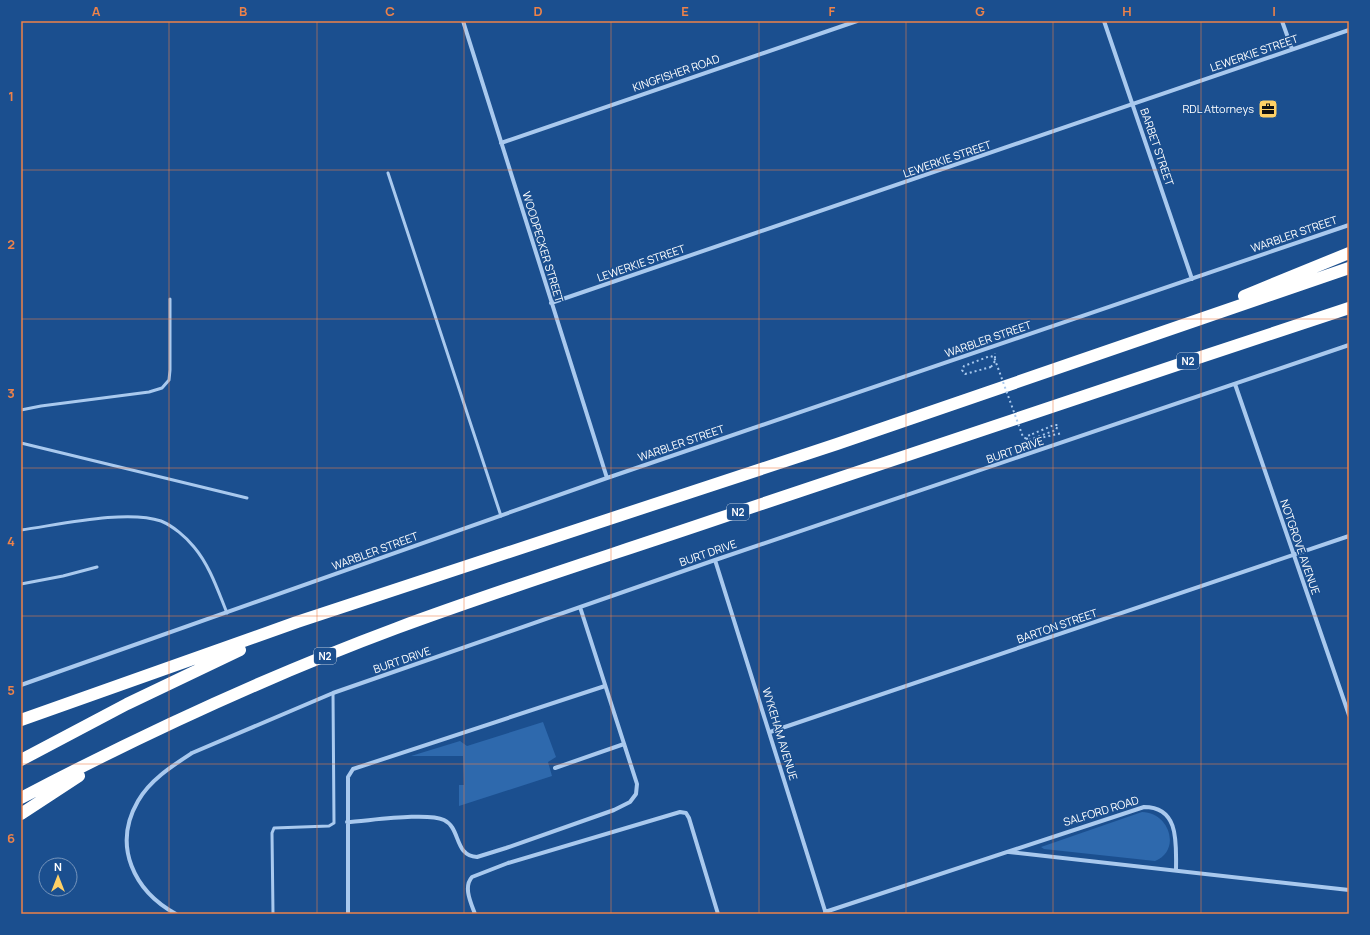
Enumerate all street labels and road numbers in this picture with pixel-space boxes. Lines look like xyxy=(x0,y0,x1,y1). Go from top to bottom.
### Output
street label: LEWERKIE STREET xyxy=(1208,30,1300,75)
street label: KINGFISHER ROAD xyxy=(630,51,721,94)
street label: BARBET STREET xyxy=(1137,106,1178,188)
street label: LEWERKIE STREET xyxy=(901,136,993,181)
street label: WOODPECKER STREET xyxy=(519,190,568,305)
street label: WARBLER STREET xyxy=(1249,212,1340,255)
street label: LEWERKIE STREET xyxy=(595,240,687,285)
street label: WARBLER STREET xyxy=(943,317,1034,360)
road number: N2 xyxy=(1177,353,1199,369)
street label: WARBLER STREET xyxy=(636,421,727,464)
street label: BURT DRIVE xyxy=(984,433,1045,466)
street label: NOTGROVE AVENUE xyxy=(1277,497,1324,597)
road number: N2 xyxy=(727,504,749,520)
street label: WARBLER STREET xyxy=(330,528,420,573)
street label: BURT DRIVE xyxy=(677,536,738,569)
street label: BARTON STREET xyxy=(1015,605,1100,646)
street label: BURT DRIVE xyxy=(371,643,432,676)
road number: N2 xyxy=(314,648,336,664)
street label: WYKEHAM AVENUE xyxy=(759,686,802,782)
street label: SALFORD ROAD xyxy=(1061,792,1141,829)

